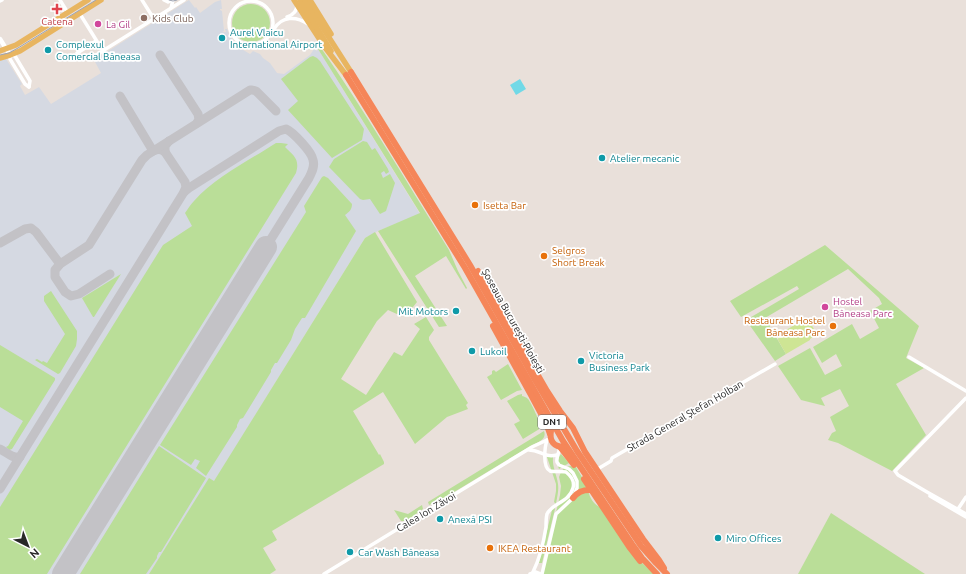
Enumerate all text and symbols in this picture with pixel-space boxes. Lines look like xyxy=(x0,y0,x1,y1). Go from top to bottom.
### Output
marker: Catena xyxy=(52,4,62,14)
marker: Kids Club xyxy=(139,13,149,23)
place label: Kids Club xyxy=(152,13,194,24)
place label: Catena xyxy=(41,16,73,27)
marker: La Gil xyxy=(93,19,103,29)
place label: La Gil xyxy=(106,19,131,30)
place label: Aurel Vlaicu International Airport xyxy=(230,27,323,50)
marker: Aurel Vlaicu International Airport xyxy=(217,33,227,43)
place label: Complexul Comercial Băneasa xyxy=(56,39,140,62)
marker: Complexul Comercial Băneasa xyxy=(43,45,53,55)
marker: Atelier mecanic xyxy=(597,153,607,163)
place label: Atelier mecanic xyxy=(610,153,680,164)
marker: Isetta Bar xyxy=(470,200,480,210)
place label: Isetta Bar xyxy=(483,200,526,211)
place label: Selgros Short Break xyxy=(552,245,605,268)
marker: Selgros Short Break xyxy=(539,251,549,261)
street label: Șoseaua București-Ploiești xyxy=(480,267,546,375)
place label: Hostel Băneasa Parc xyxy=(833,296,892,319)
marker: Hostel Băneasa Parc xyxy=(820,302,830,312)
place label: Mit Motors xyxy=(398,306,448,317)
marker: Mit Motors xyxy=(451,306,461,316)
place label: Restaurant Hostel Băneasa Parc xyxy=(744,315,825,338)
marker: Restaurant Hostel Băneasa Parc xyxy=(828,321,838,331)
marker: Lukoil xyxy=(467,346,477,356)
place label: Lukoil xyxy=(480,346,507,357)
place label: Victoria Business Park xyxy=(589,350,650,373)
marker: Victoria Business Park xyxy=(576,356,586,366)
street label: Strada General Ștefan Holban xyxy=(625,378,745,454)
road number: DN1 xyxy=(538,415,566,429)
street label: Calea Ion Zăvoi xyxy=(394,490,458,534)
marker: Anexă PSI xyxy=(435,514,445,524)
place label: Anexă PSI xyxy=(448,514,492,525)
north arrow xyxy=(8,526,48,566)
marker: Miro Offices xyxy=(713,533,723,543)
place label: Miro Offices xyxy=(726,533,781,544)
marker: IKEA Restaurant xyxy=(485,543,495,553)
place label: IKEA Restaurant xyxy=(498,543,571,554)
text: N xyxy=(28,546,42,561)
marker: Car Wash Băneasa xyxy=(345,547,355,557)
place label: Car Wash Băneasa xyxy=(358,547,439,558)

